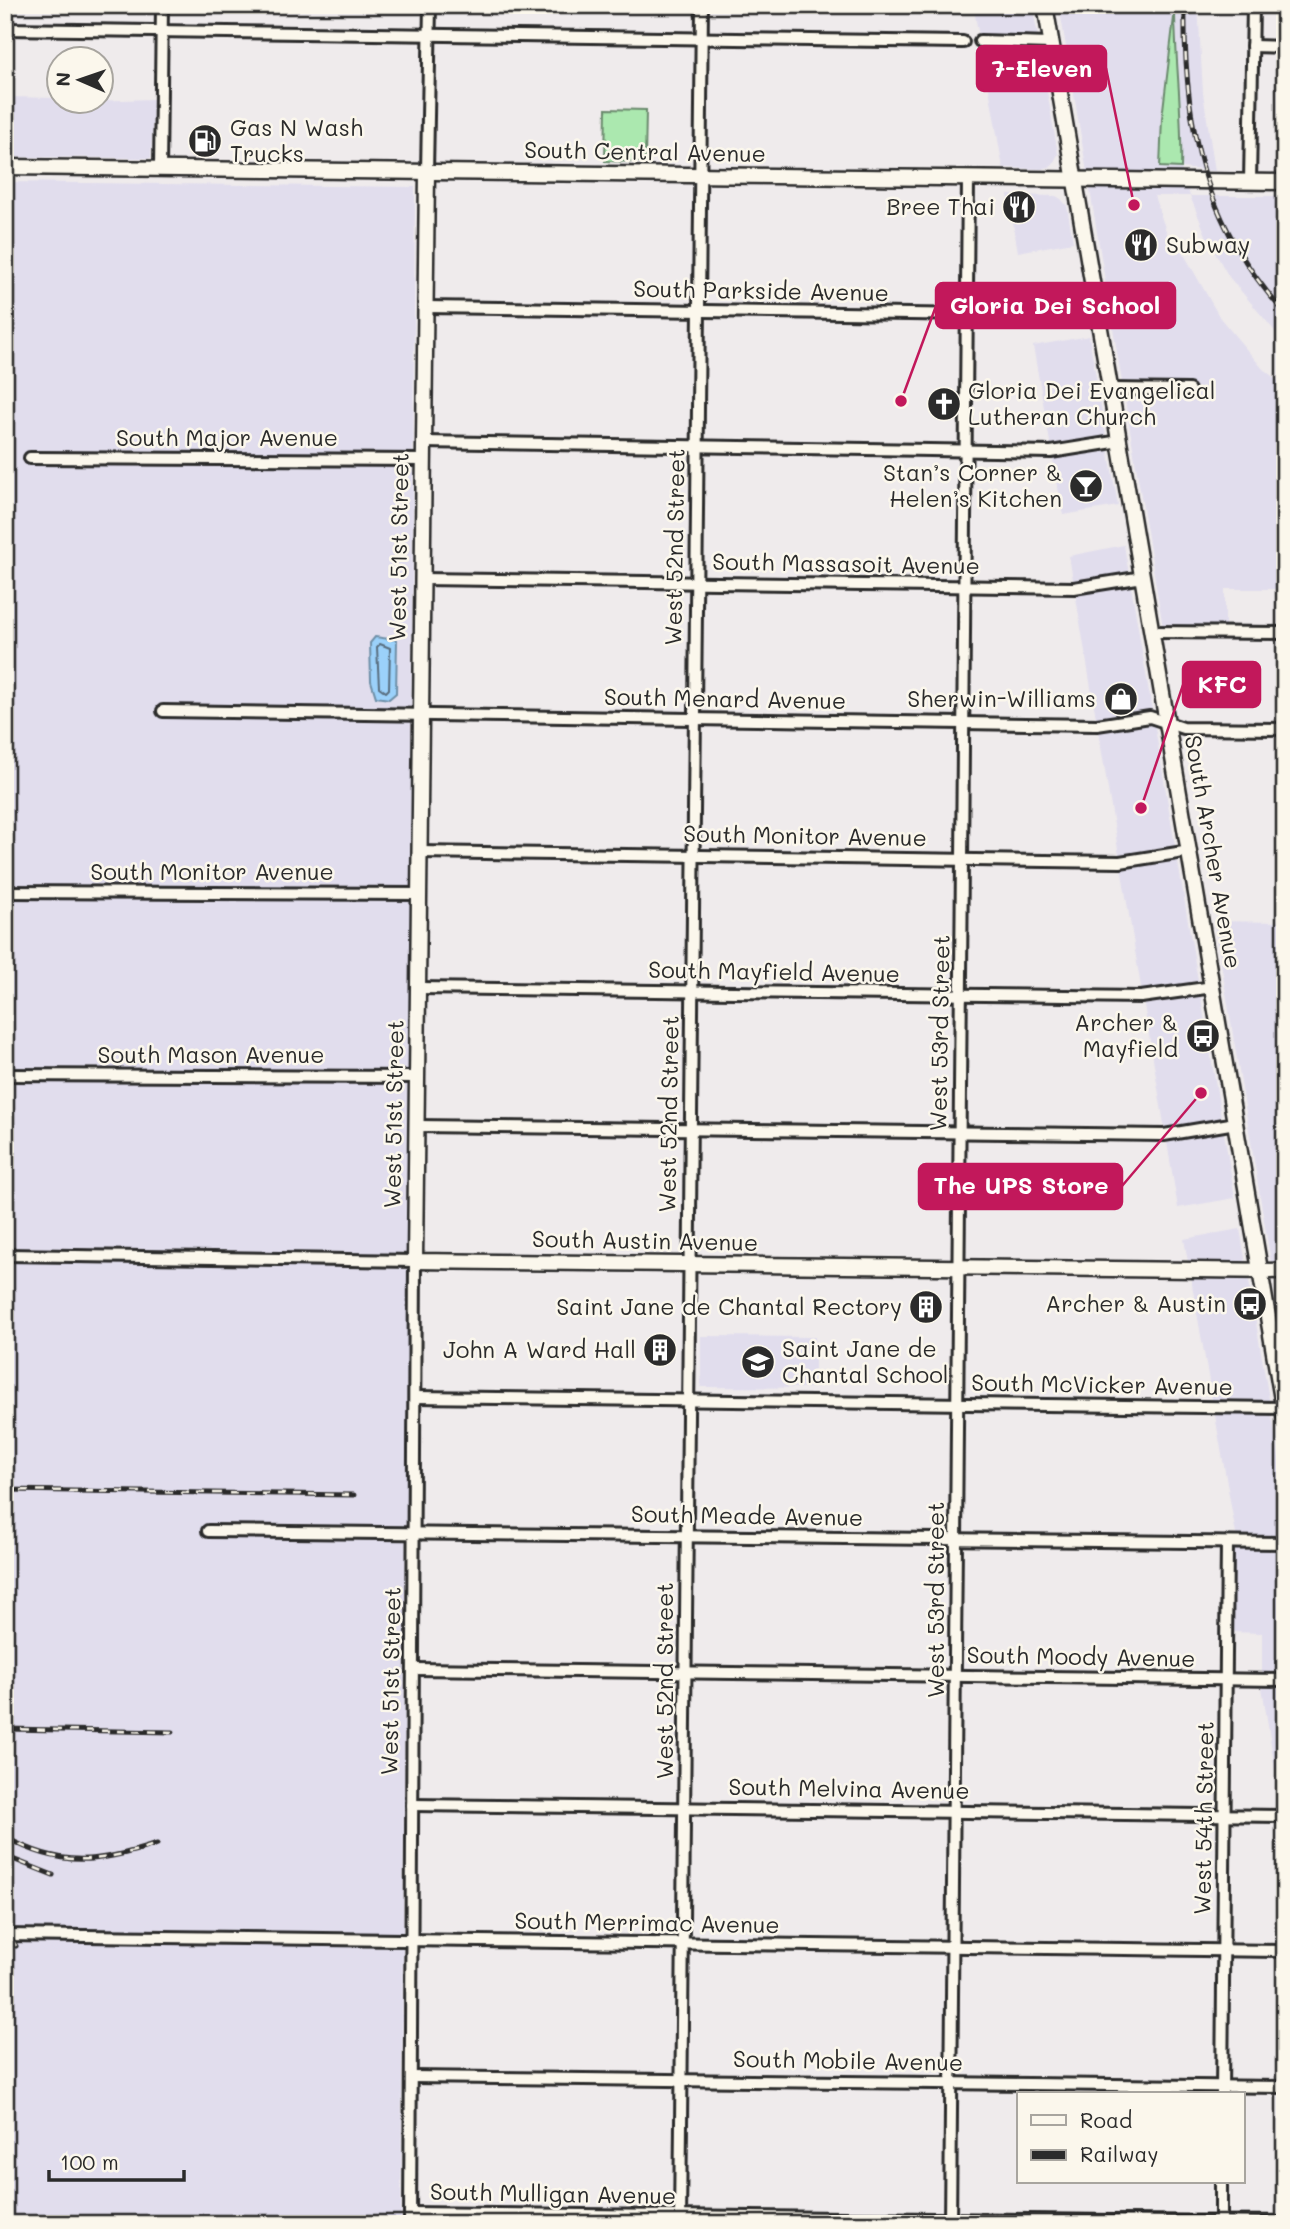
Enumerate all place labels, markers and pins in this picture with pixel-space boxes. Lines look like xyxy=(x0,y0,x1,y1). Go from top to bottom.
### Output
callout: 7-Eleven xyxy=(977,46,1106,91)
place label: Gas N Wash Trucks xyxy=(230,112,363,168)
fuel station icon: Gas N Wash Trucks xyxy=(186,122,224,160)
restaurant icon: Bree Thai xyxy=(1000,188,1038,226)
place label: Bree Thai xyxy=(886,191,995,221)
restaurant icon: Subway xyxy=(1122,226,1160,264)
place label: Subway xyxy=(1166,229,1250,259)
callout: Gloria Dei School xyxy=(936,283,1175,328)
place label: Gloria Dei Evangelical Lutheran Church xyxy=(968,375,1216,431)
church icon: Gloria Dei Evangelical Lutheran Church xyxy=(925,385,963,423)
place label: Stan’s Corner & Helen’s Kitchen xyxy=(883,457,1062,513)
bar icon: Stan’s Corner & Helen’s Kitchen xyxy=(1067,467,1105,505)
callout: KFC xyxy=(1183,662,1260,707)
shop icon: Sherwin-Williams xyxy=(1102,680,1140,718)
place label: Sherwin-Williams xyxy=(907,683,1096,713)
place label: Archer & Mayfield xyxy=(1074,1007,1178,1063)
bus stop icon: Archer & Mayfield xyxy=(1184,1017,1222,1055)
callout: The UPS Store xyxy=(919,1164,1122,1209)
bus stop icon: Archer & Austin xyxy=(1231,1285,1269,1323)
building icon: Saint Jane de Chantal Rectory xyxy=(907,1288,945,1326)
place label: Archer & Austin xyxy=(1045,1288,1226,1318)
place label: Saint Jane de Chantal Rectory xyxy=(556,1291,902,1321)
building icon: John A Ward Hall xyxy=(641,1331,679,1369)
place label: Saint Jane de Chantal School xyxy=(782,1333,949,1389)
place label: John A Ward Hall xyxy=(443,1334,636,1364)
school or university icon: Saint Jane de Chantal School xyxy=(739,1343,777,1381)

